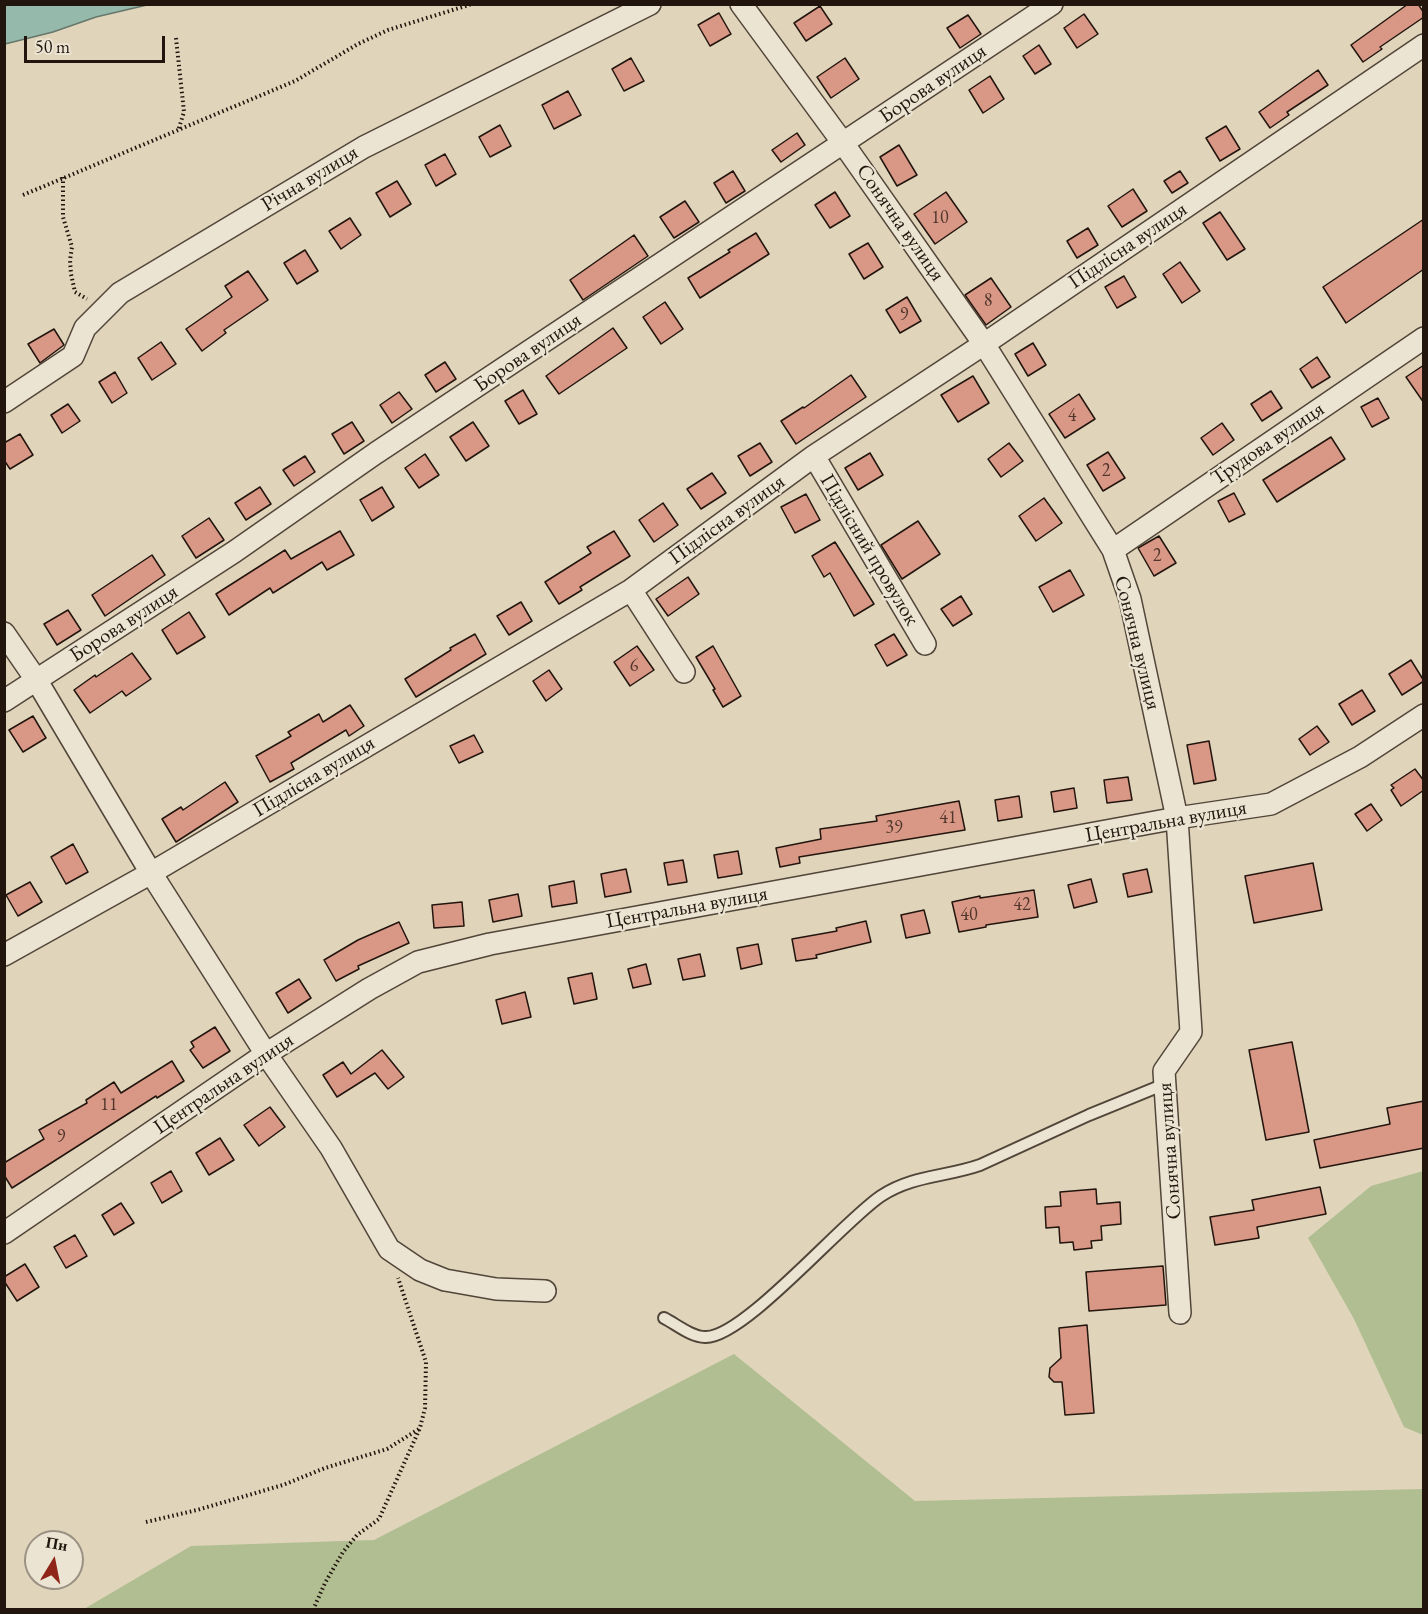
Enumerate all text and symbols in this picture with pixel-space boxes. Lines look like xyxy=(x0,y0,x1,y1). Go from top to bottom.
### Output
scale bar xyxy=(27,24,168,62)
text: 50 m xyxy=(35,35,70,58)
street label: Борова вулиця xyxy=(874,39,992,129)
street label: Річна вулиця xyxy=(257,140,363,218)
street label: Сонячна вулиця xyxy=(850,160,950,286)
street label: Підлісна вулиця xyxy=(1064,197,1192,295)
house number: 10 xyxy=(931,207,949,229)
house number: 8 xyxy=(984,290,992,312)
house number: 9 xyxy=(900,304,908,326)
street label: Борова вулиця xyxy=(469,308,587,398)
street label: Трудова вулиця xyxy=(1207,397,1329,491)
house number: 4 xyxy=(1068,405,1076,427)
house number: 2 xyxy=(1102,460,1110,482)
street label: Підлісна вулиця xyxy=(664,469,790,571)
street label: Підлісний провулок xyxy=(814,470,924,630)
house number: 2 xyxy=(1153,545,1161,567)
street label: Сонячна вулиця xyxy=(1108,573,1166,713)
street label: Борова вулиця xyxy=(65,580,183,668)
house number: 6 xyxy=(630,655,638,677)
street label: Підлісна вулиця xyxy=(248,731,380,823)
street label: Центральна вулиця xyxy=(1083,795,1249,849)
house number: 41 xyxy=(939,807,957,829)
house number: 39 xyxy=(885,817,903,839)
street label: Центральна вулиця xyxy=(604,881,770,935)
house number: 42 xyxy=(1013,894,1031,916)
house number: 40 xyxy=(960,904,978,926)
street label: Центральна вулиця xyxy=(149,1028,299,1140)
street label: Сонячна вулиця xyxy=(1153,1082,1187,1220)
house number: 11 xyxy=(100,1094,118,1116)
house number: 9 xyxy=(57,1126,65,1148)
north arrow xyxy=(24,1530,84,1590)
text: Пн xyxy=(44,1532,69,1556)

